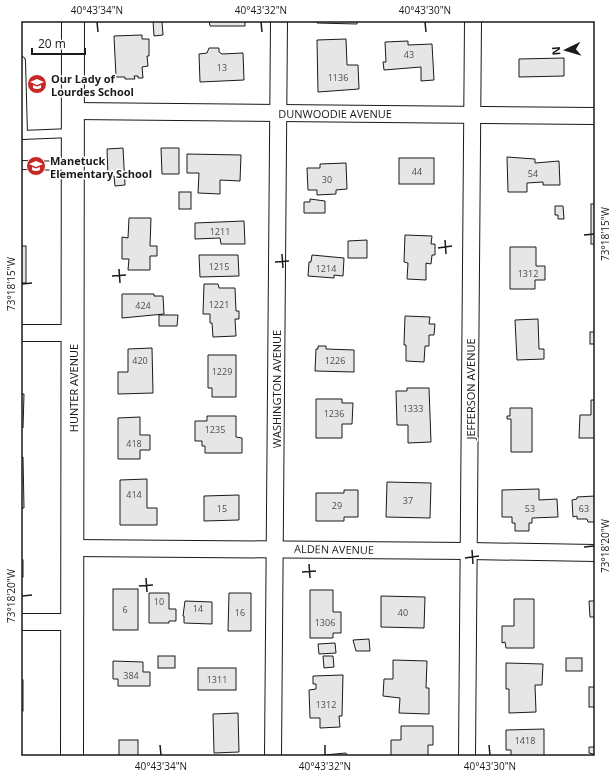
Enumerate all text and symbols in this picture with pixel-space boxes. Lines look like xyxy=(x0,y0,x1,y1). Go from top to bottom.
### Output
text: 40°43'34"N xyxy=(71,3,123,17)
text: 40°43'32"N xyxy=(235,3,287,17)
text: 40°43'30"N xyxy=(399,3,451,17)
scale bar xyxy=(32,30,85,56)
north arrow xyxy=(546,30,586,70)
text: 20 m xyxy=(38,35,66,52)
text: N xyxy=(548,46,563,56)
house number: 43 xyxy=(404,48,414,61)
house number: 13 xyxy=(217,61,227,74)
place label: Our Lady of Lourdes School xyxy=(51,71,134,99)
house number: 1136 xyxy=(328,71,348,84)
school or university icon: Our Lady of Lourdes School xyxy=(26,73,48,95)
street label: DUNWOODIE AVENUE xyxy=(278,106,392,121)
place label: Manetuck Elementary School xyxy=(50,153,152,181)
school or university icon: Manetuck Elementary School xyxy=(25,155,47,177)
house number: 44 xyxy=(412,165,422,178)
house number: 54 xyxy=(528,167,538,180)
house number: 30 xyxy=(322,173,332,186)
text: 73°18'15"W xyxy=(598,206,612,261)
house number: 1211 xyxy=(210,225,230,238)
text: 73°18'15"W xyxy=(4,256,18,311)
house number: 1215 xyxy=(209,260,229,273)
house number: 1214 xyxy=(316,262,336,275)
house number: 1312 xyxy=(518,267,538,280)
house number: 1221 xyxy=(209,298,229,311)
house number: 424 xyxy=(135,299,151,312)
street label: WASHINGTON AVENUE xyxy=(269,330,284,448)
street label: JEFFERSON AVENUE xyxy=(463,338,478,441)
street label: HUNTER AVENUE xyxy=(66,344,81,432)
house number: 420 xyxy=(132,354,148,367)
house number: 1226 xyxy=(325,354,345,367)
house number: 1229 xyxy=(212,365,232,378)
house number: 1333 xyxy=(403,402,423,415)
house number: 1236 xyxy=(324,407,344,420)
house number: 1235 xyxy=(205,423,225,436)
house number: 418 xyxy=(126,437,142,450)
house number: 414 xyxy=(126,488,142,501)
house number: 37 xyxy=(403,494,413,507)
house number: 29 xyxy=(332,499,342,512)
house number: 15 xyxy=(217,502,227,515)
house number: 53 xyxy=(525,502,535,515)
house number: 63 xyxy=(579,502,589,515)
text: 73°18'20"W xyxy=(598,518,612,573)
street label: ALDEN AVENUE xyxy=(294,541,374,557)
text: 73°18'20"W xyxy=(4,568,18,623)
house number: 10 xyxy=(154,595,164,608)
house number: 14 xyxy=(193,602,203,615)
house number: 6 xyxy=(122,603,128,616)
house number: 16 xyxy=(235,606,245,619)
house number: 40 xyxy=(398,606,408,619)
house number: 1306 xyxy=(315,616,335,629)
house number: 384 xyxy=(123,669,139,682)
house number: 1311 xyxy=(207,673,227,686)
house number: 1312 xyxy=(316,698,336,711)
house number: 1418 xyxy=(515,734,535,747)
text: 40°43'34"N xyxy=(135,759,187,773)
text: 40°43'32"N xyxy=(299,759,351,773)
text: 40°43'30"N xyxy=(464,759,516,773)

